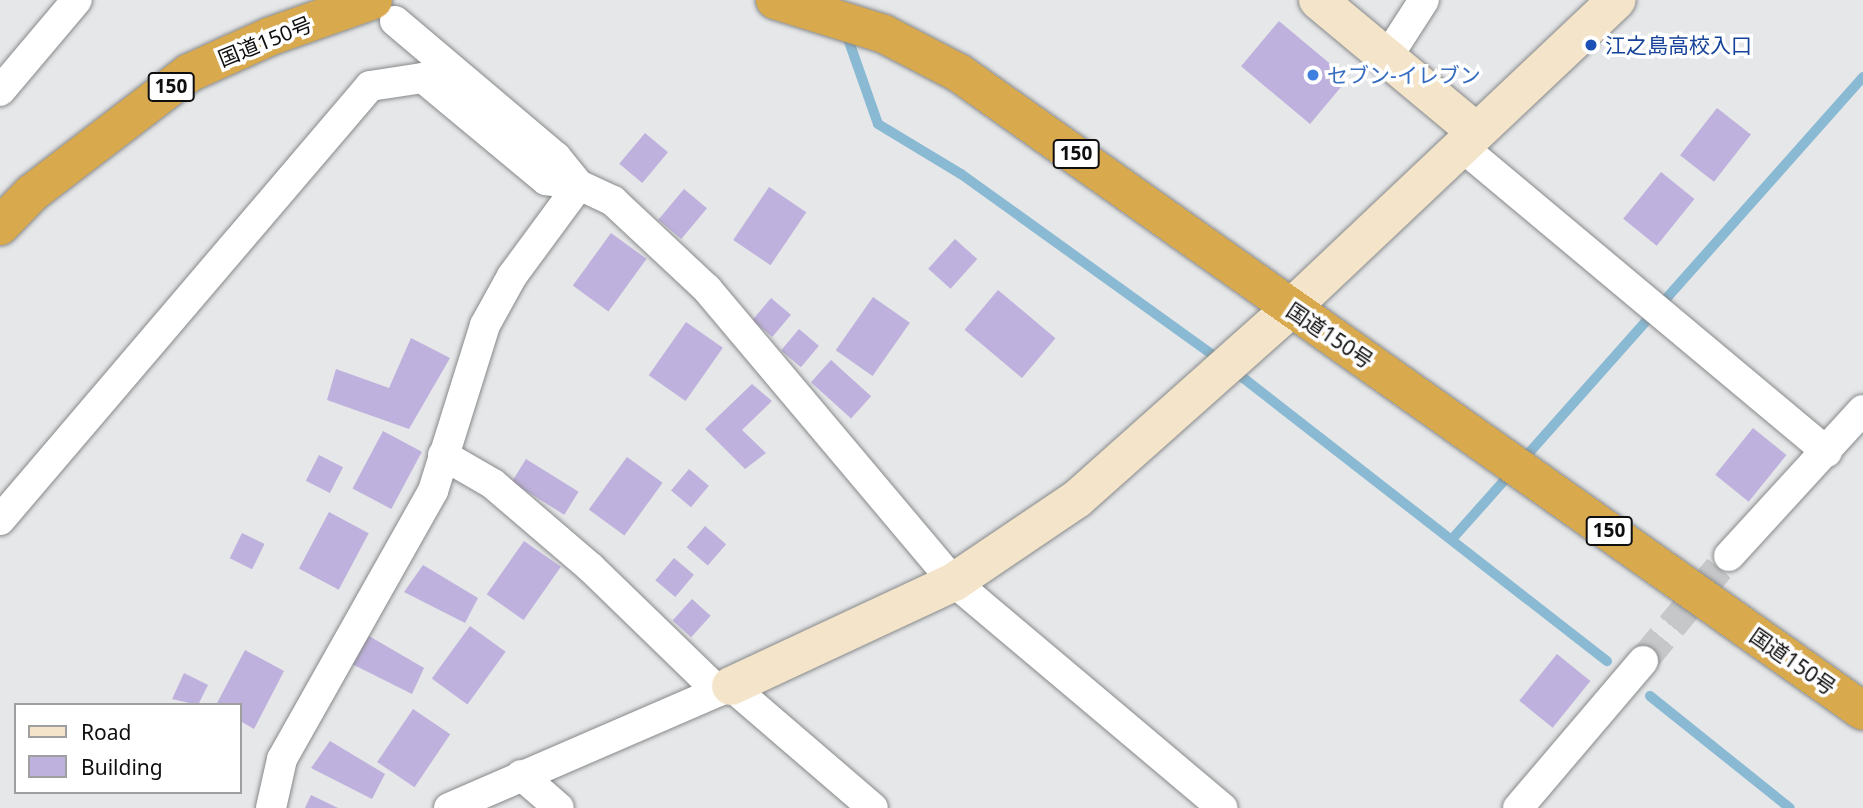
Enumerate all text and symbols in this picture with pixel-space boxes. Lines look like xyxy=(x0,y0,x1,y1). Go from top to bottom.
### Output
street label: 国道150号 xyxy=(214,11,316,71)
place label: 江之島高校入口 xyxy=(1605,32,1752,58)
marker: 江之島高校入口 xyxy=(1583,37,1599,53)
place label: セブン-イレブン xyxy=(1327,62,1481,88)
marker: セブン-イレブン xyxy=(1305,67,1321,83)
road number: 150 xyxy=(146,72,196,102)
road number: 150 xyxy=(1052,138,1100,170)
street label: 国道150号 xyxy=(1282,297,1378,373)
road number: 150 xyxy=(1584,516,1634,546)
street label: 国道150号 xyxy=(1745,622,1841,700)
legend xyxy=(14,703,242,794)
text: Road xyxy=(81,718,131,746)
text: Building xyxy=(81,753,163,781)

